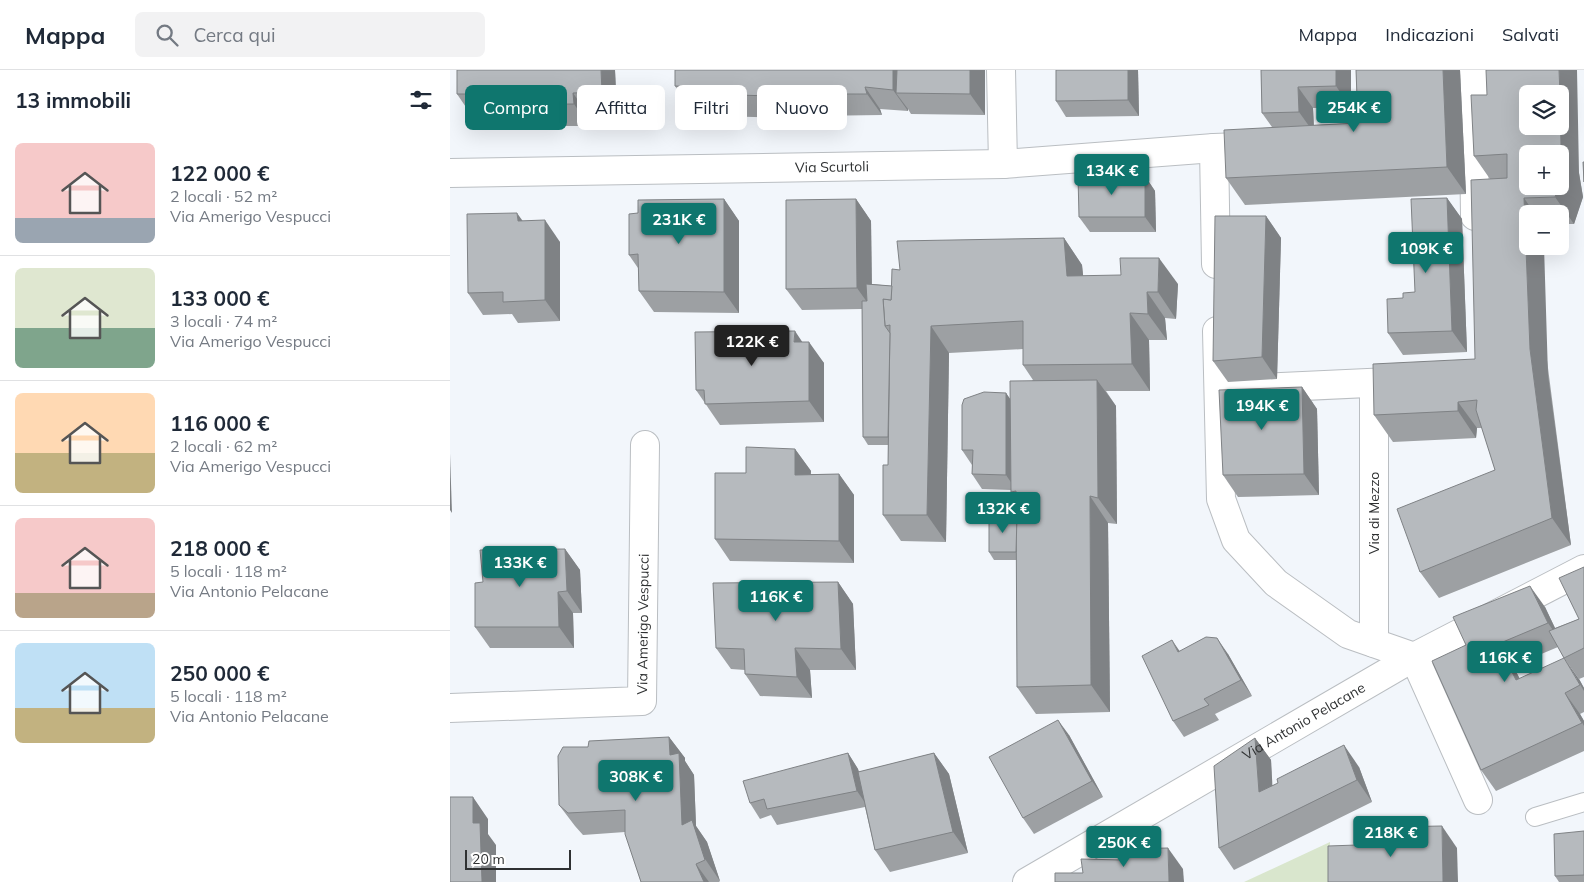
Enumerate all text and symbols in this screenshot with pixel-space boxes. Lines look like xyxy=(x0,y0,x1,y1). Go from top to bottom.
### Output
search box xyxy=(135,12,485,57)
text: Mappa xyxy=(25,20,105,50)
icon: search xyxy=(153,21,181,49)
text: Cerca qui xyxy=(193,23,275,47)
text: Mappa xyxy=(1299,23,1357,46)
text: Indicazioni xyxy=(1385,23,1474,46)
text: Salvati xyxy=(1502,23,1559,46)
chip: Compra xyxy=(465,85,567,130)
chip: Affitta xyxy=(577,85,665,130)
chip: Filtri xyxy=(675,85,747,130)
chip: Nuovo xyxy=(757,85,847,130)
map controls xyxy=(1519,85,1569,255)
button: layers xyxy=(1519,85,1569,135)
icon: filters xyxy=(407,86,435,114)
text: 13 immobili xyxy=(15,87,131,113)
pin: 254K € xyxy=(1313,90,1395,133)
text: 254K € xyxy=(1327,97,1381,117)
button: + xyxy=(1519,145,1569,195)
pin: 134K € xyxy=(1071,154,1153,196)
street label: Via Scurtoli xyxy=(795,157,869,176)
text: 122 000 € xyxy=(170,160,270,186)
text: 134K € xyxy=(1085,160,1139,180)
icon: home xyxy=(55,163,115,223)
text: 2 locali · 52 m² xyxy=(170,186,277,206)
pin: 231K € xyxy=(638,202,720,245)
button: − xyxy=(1519,205,1569,255)
text: Via Amerigo Vespucci xyxy=(170,206,331,226)
text: 231K € xyxy=(652,209,706,229)
pin: 109K € xyxy=(1385,232,1467,274)
text: 109K € xyxy=(1399,238,1453,258)
text: 133 000 € xyxy=(170,285,270,311)
icon: home xyxy=(55,288,115,348)
text: 3 locali · 74 m² xyxy=(170,311,277,331)
pin: 122K € xyxy=(711,324,793,367)
text: Via Amerigo Vespucci xyxy=(170,331,331,351)
text: 122K € xyxy=(725,331,779,351)
pin: 194K € xyxy=(1221,388,1303,431)
text: 194K € xyxy=(1235,395,1289,415)
text: 116 000 € xyxy=(170,410,270,436)
icon: home xyxy=(55,413,115,473)
text: 2 locali · 62 m² xyxy=(170,436,277,456)
text: Via Amerigo Vespucci xyxy=(170,456,331,476)
street label: Via di Mezzo xyxy=(1365,472,1383,554)
pin: 132K € xyxy=(962,492,1044,534)
text: 132K € xyxy=(976,498,1030,518)
text: 218 000 € xyxy=(170,535,270,561)
icon: home xyxy=(55,538,115,598)
pin: 133K € xyxy=(479,546,561,588)
text: 133K € xyxy=(493,552,547,572)
street label: Via Amerigo Vespucci xyxy=(633,554,653,695)
text: 5 locali · 118 m² xyxy=(170,561,287,581)
pin: 116K € xyxy=(735,580,817,622)
text: Via Antonio Pelacane xyxy=(170,581,329,601)
text: 116K € xyxy=(749,586,803,606)
pin: 116K € xyxy=(1464,640,1546,683)
text: 116K € xyxy=(1478,647,1532,667)
text: 250 000 € xyxy=(170,660,270,686)
icon: home xyxy=(55,663,115,723)
street label: Via Antonio Pelacane xyxy=(1239,678,1368,764)
text: 5 locali · 118 m² xyxy=(170,686,287,706)
text: Via Antonio Pelacane xyxy=(170,706,329,726)
pin: 308K € xyxy=(595,760,677,802)
text: 308K € xyxy=(609,766,663,786)
pin: 218K € xyxy=(1350,816,1432,858)
text: 218K € xyxy=(1364,822,1418,842)
pin: 250K € xyxy=(1083,826,1165,868)
text: 250K € xyxy=(1097,832,1151,852)
scale bar xyxy=(465,847,571,870)
text: 20 m xyxy=(472,850,505,868)

